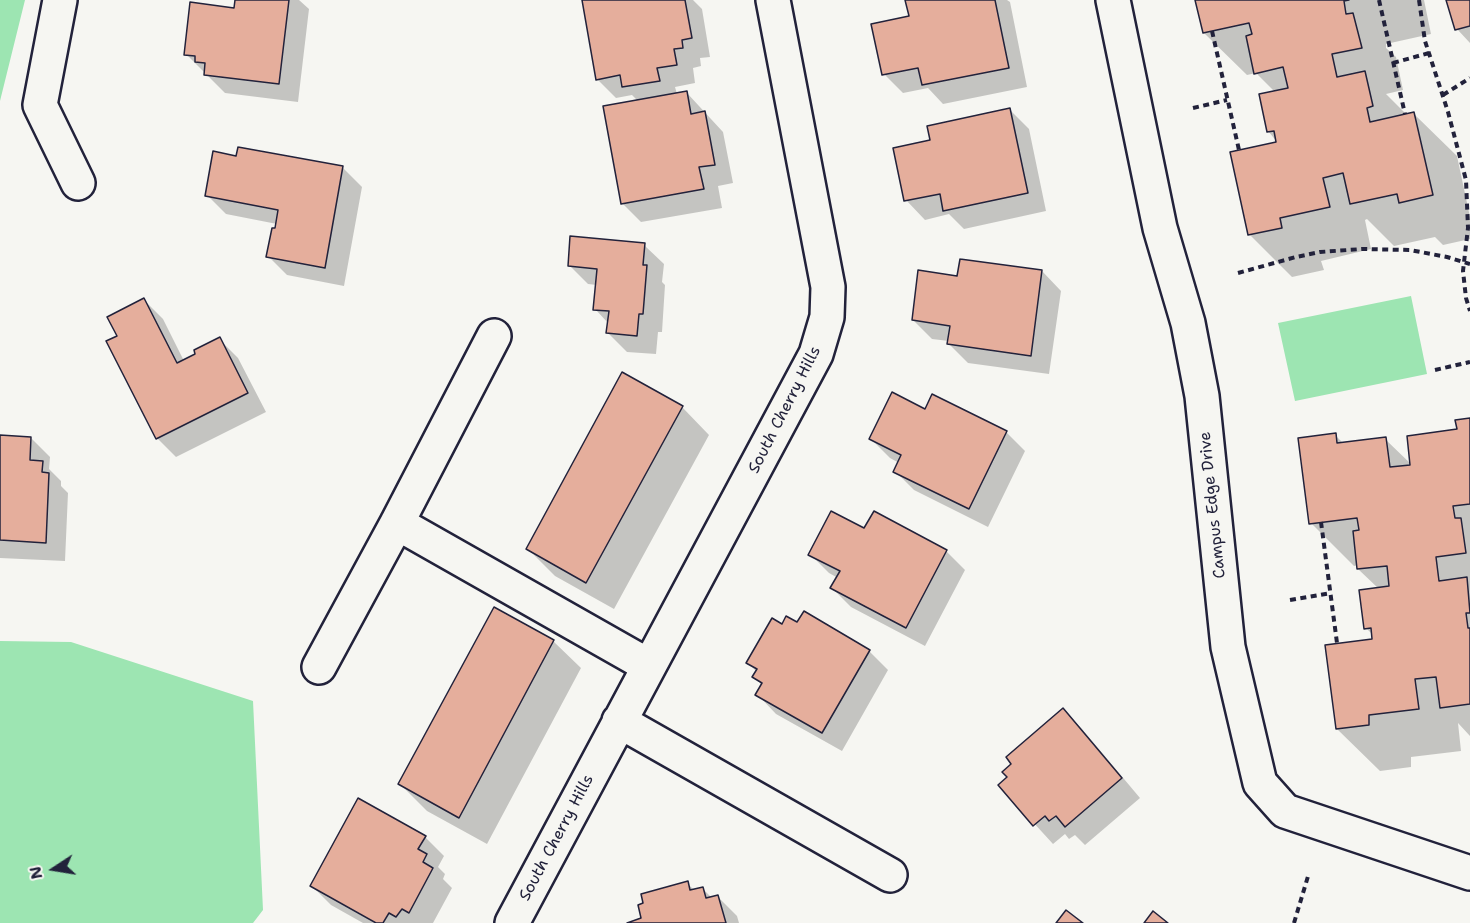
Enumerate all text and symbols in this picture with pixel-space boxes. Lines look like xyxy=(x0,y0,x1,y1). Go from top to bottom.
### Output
street label: South Cherry Hills xyxy=(745,343,825,477)
street label: Campus Edge Drive xyxy=(1196,431,1230,579)
street label: South Cherry Hills xyxy=(516,772,598,904)
north arrow xyxy=(24,839,84,899)
text: N xyxy=(24,864,47,881)

